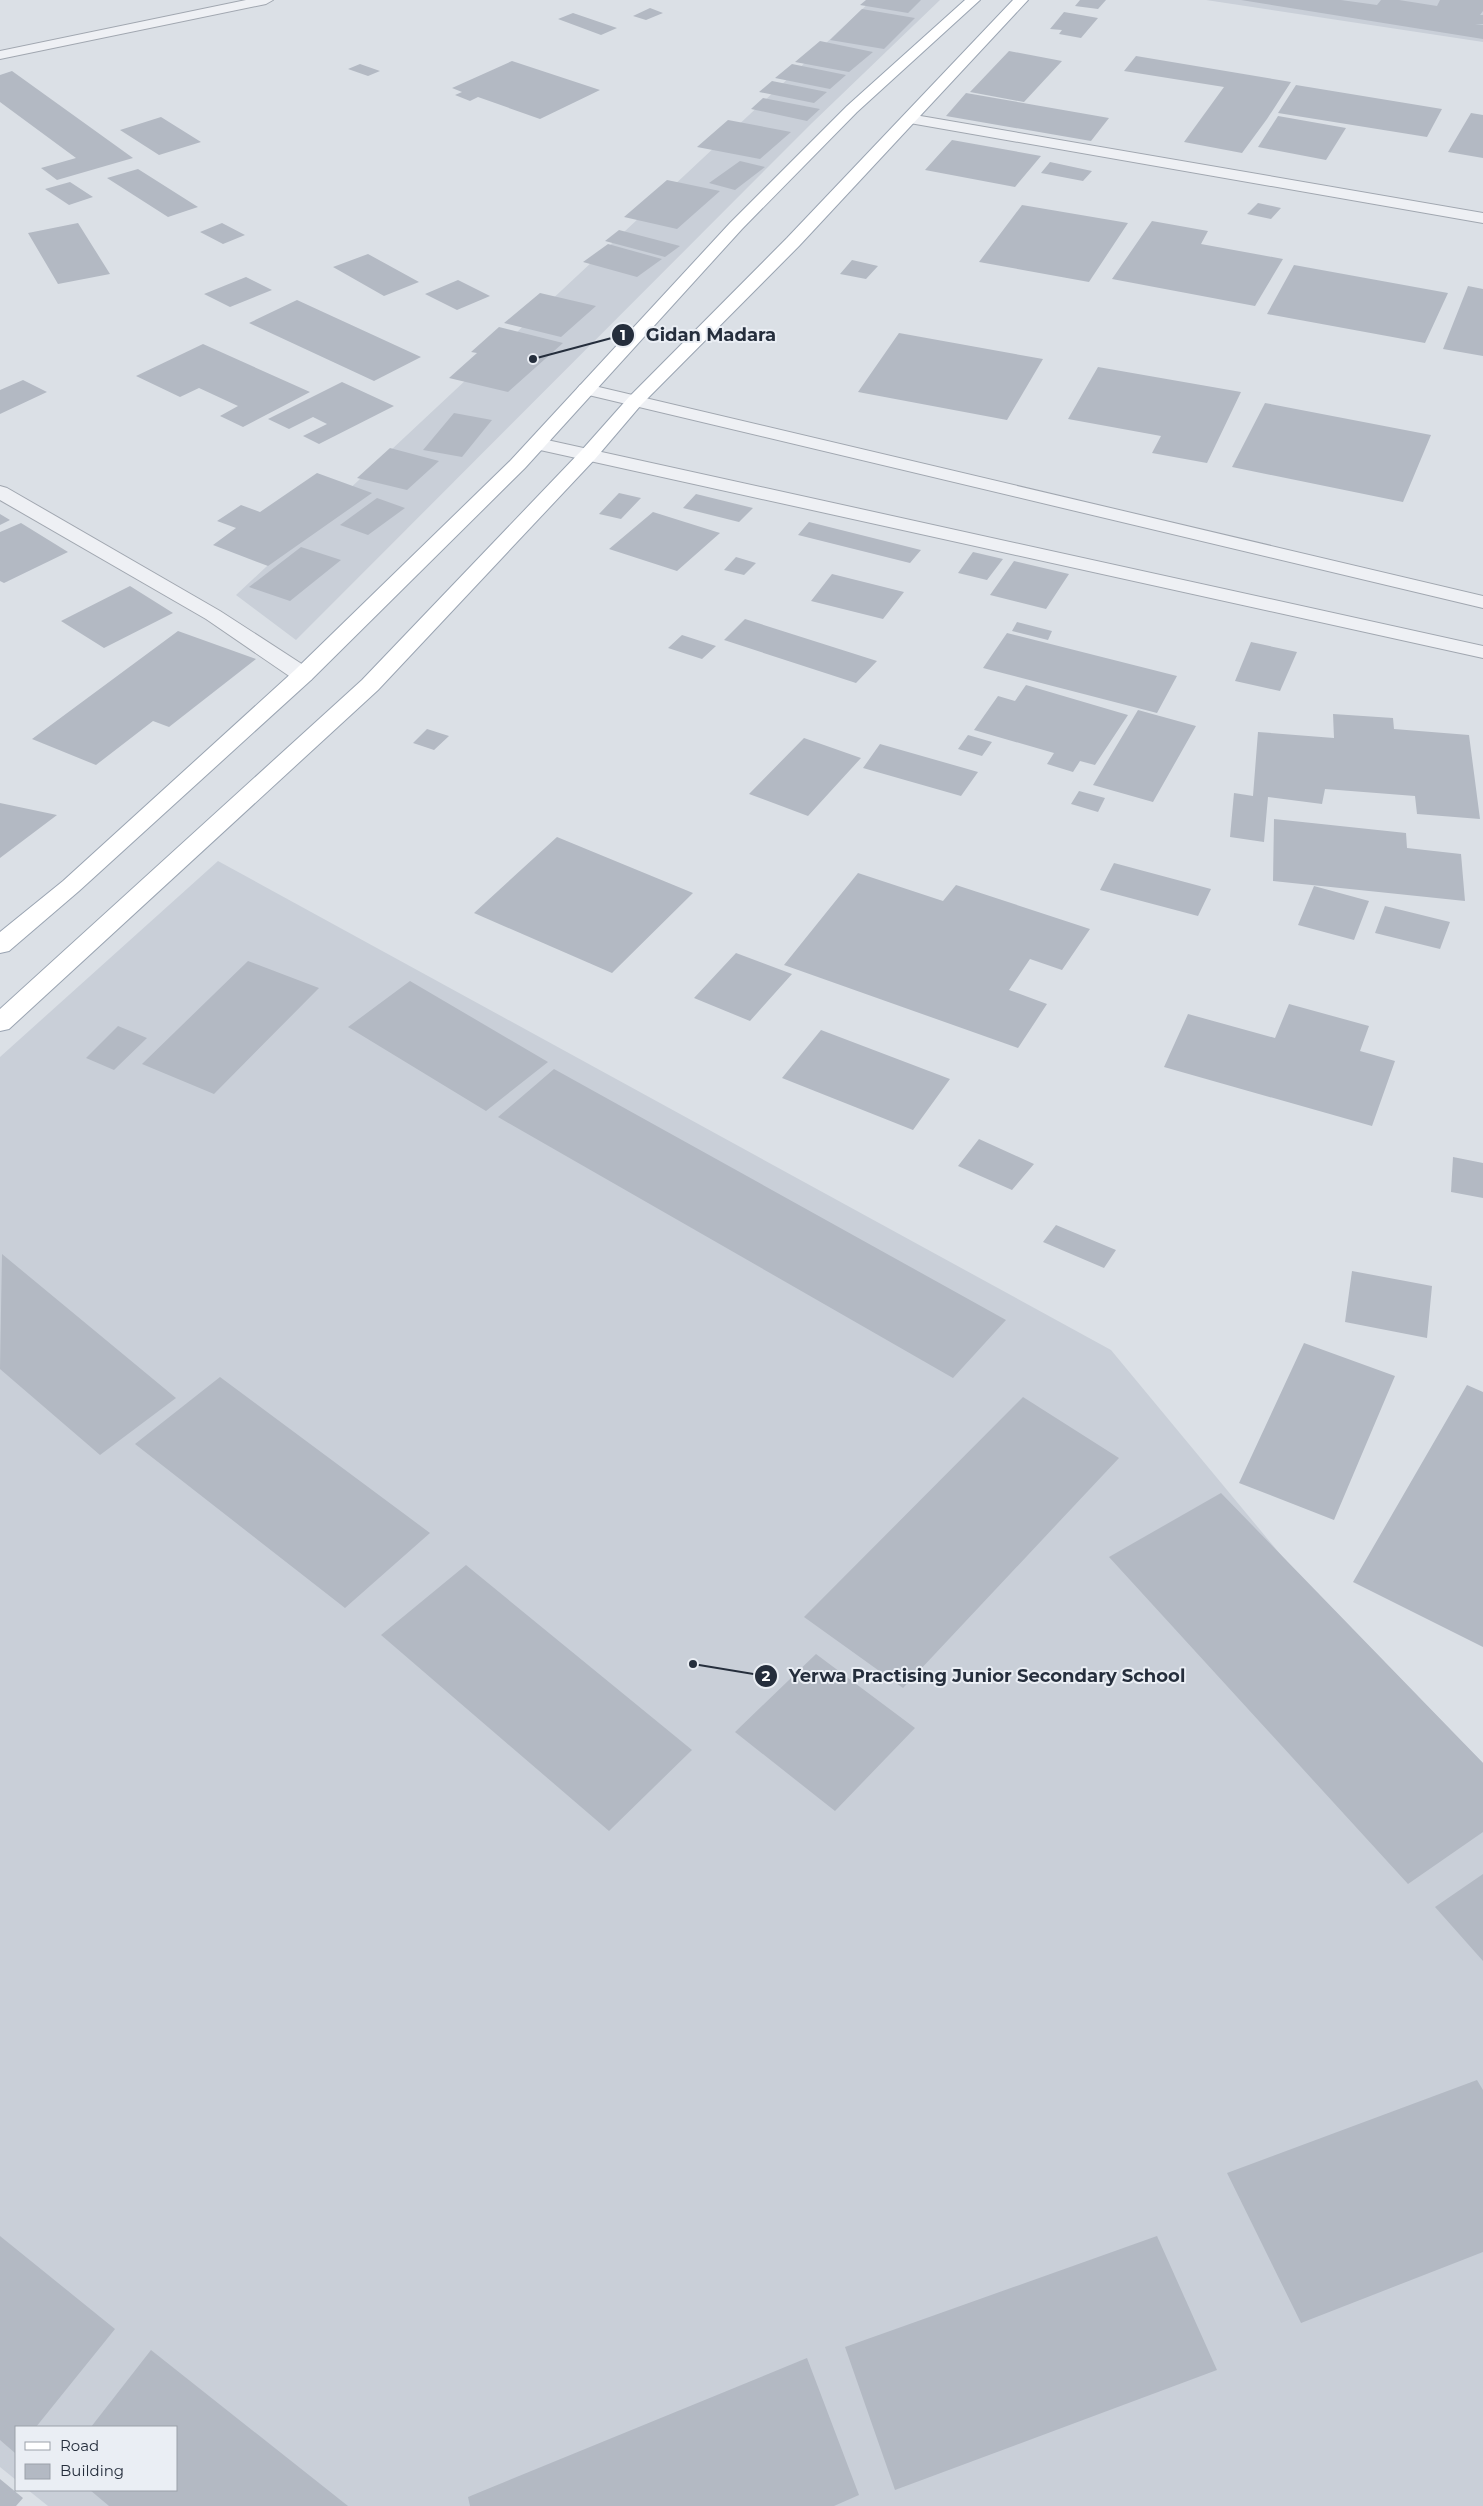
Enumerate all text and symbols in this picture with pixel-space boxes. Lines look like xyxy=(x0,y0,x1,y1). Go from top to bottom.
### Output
callout: Gidan Madara xyxy=(611,318,786,351)
text: Gidan Madara xyxy=(646,324,776,346)
text: 1 xyxy=(620,325,626,344)
callout: Yerwa Practising Junior Secondary School xyxy=(754,1659,1195,1692)
text: Yerwa Practising Junior Secondary School xyxy=(788,1665,1185,1687)
text: 2 xyxy=(762,1666,771,1685)
legend xyxy=(15,2426,178,2491)
text: Road xyxy=(60,2436,99,2455)
text: Building xyxy=(60,2461,124,2480)

